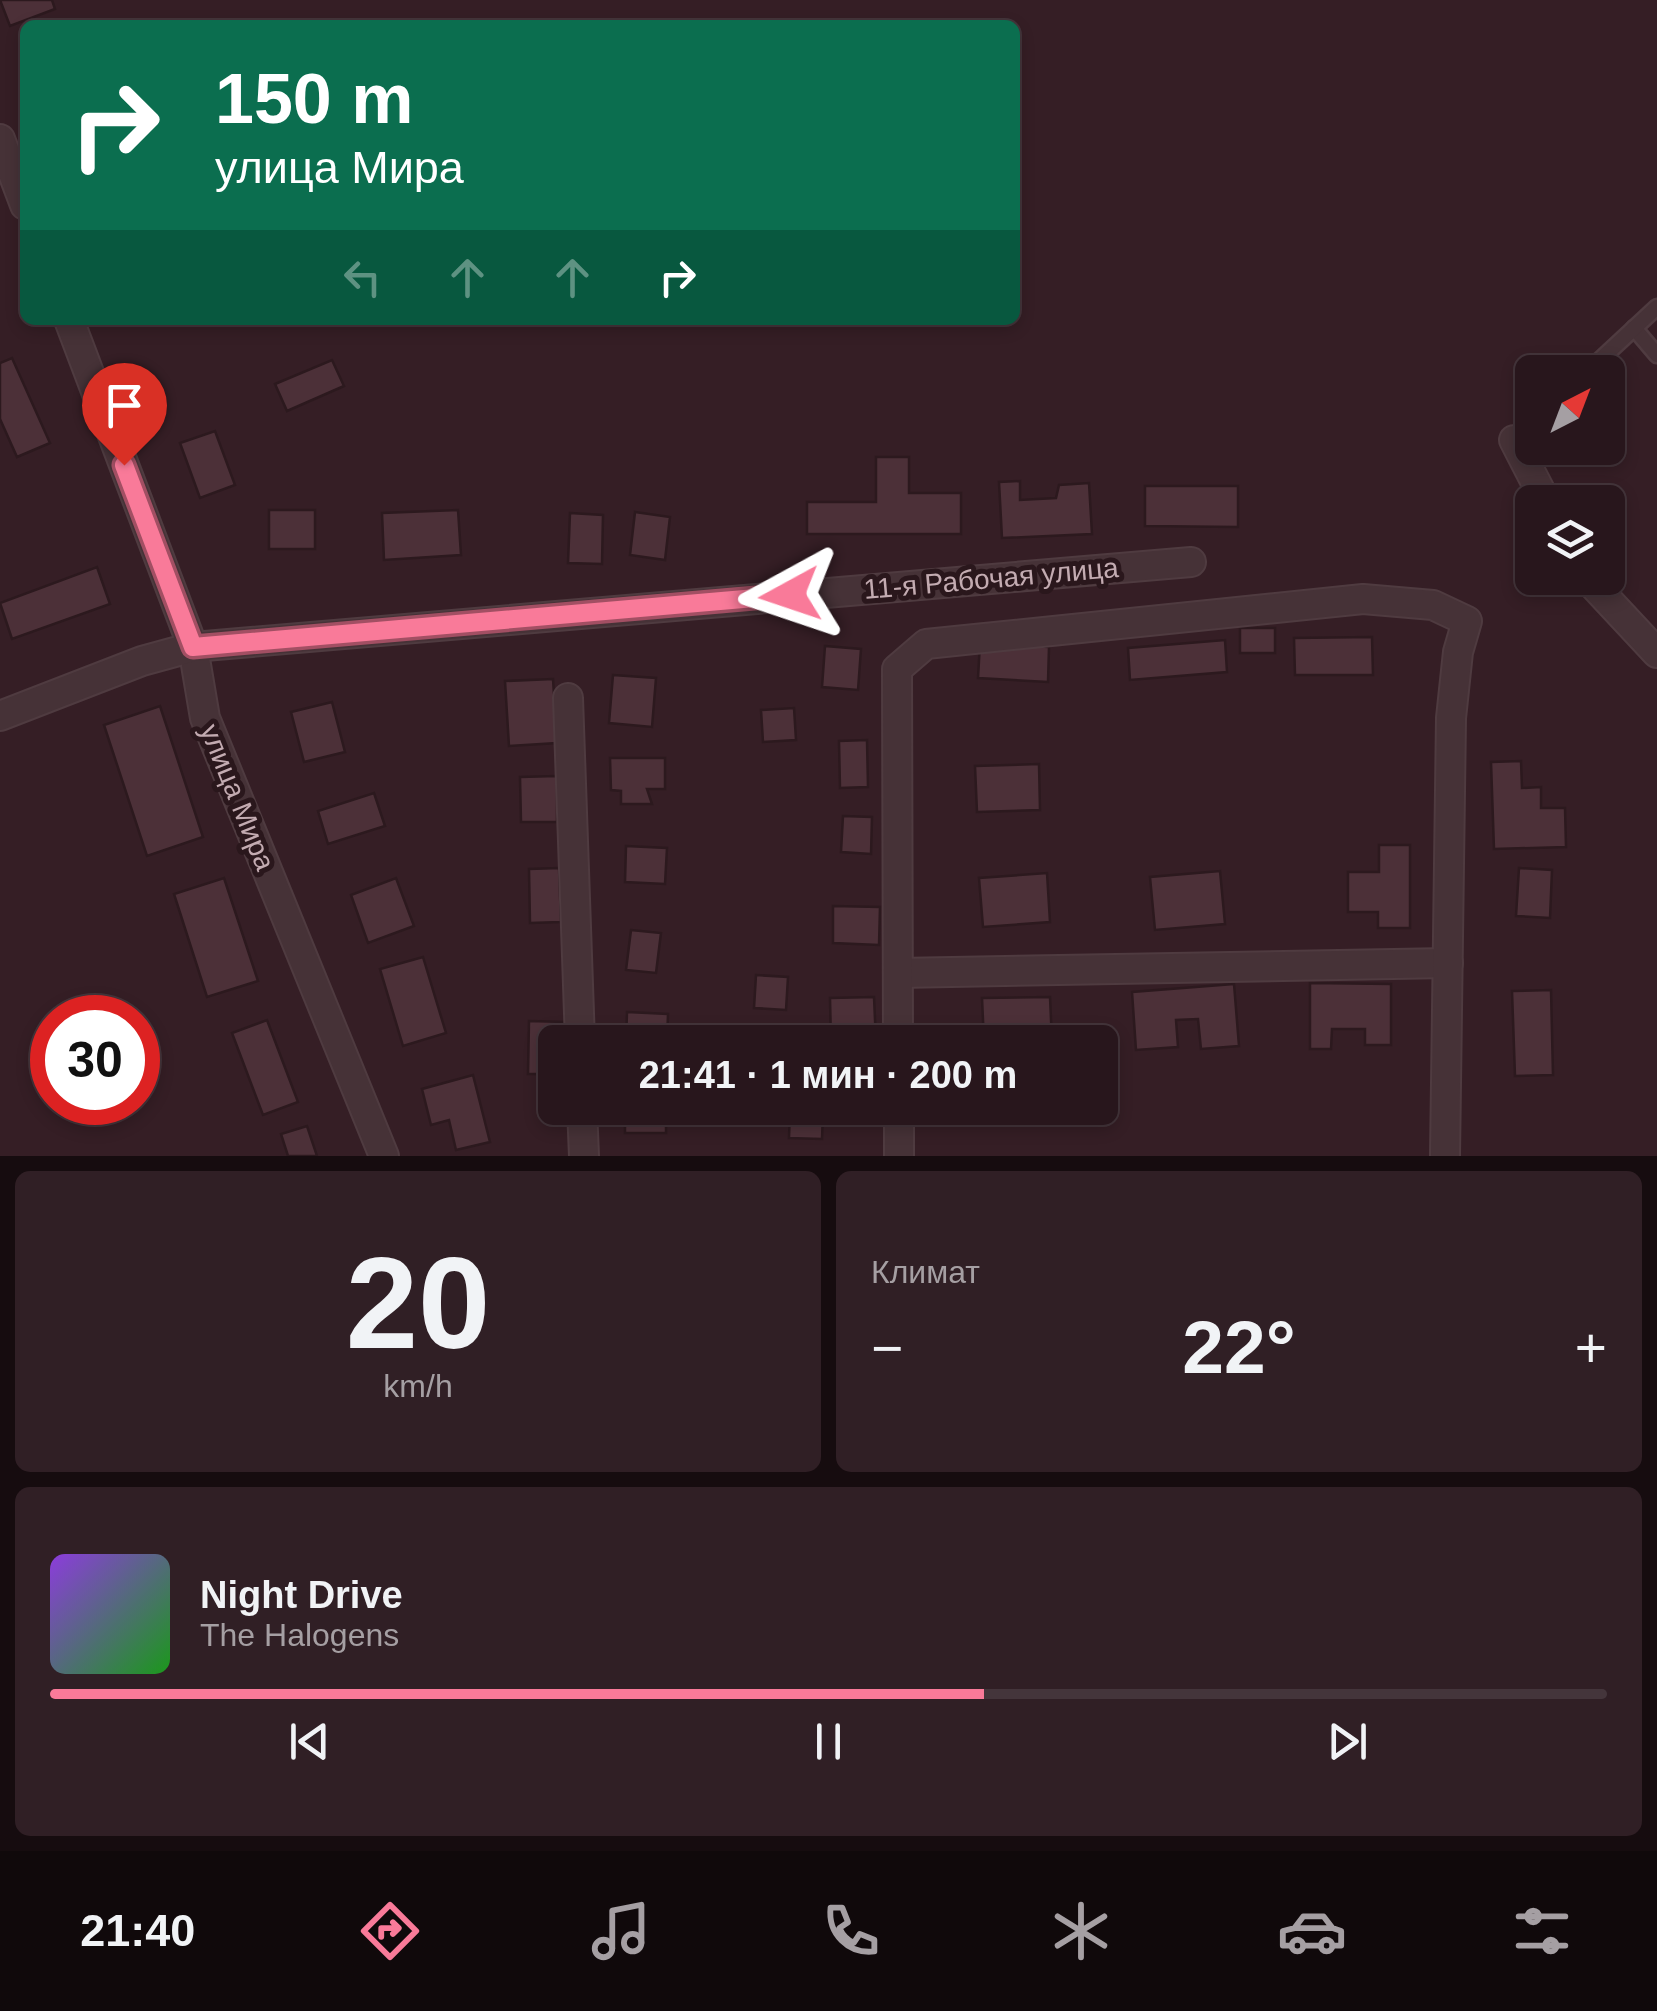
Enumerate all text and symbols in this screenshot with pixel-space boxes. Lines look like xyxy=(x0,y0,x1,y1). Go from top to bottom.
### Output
icon: right xyxy=(50,60,180,190)
text: 150 m xyxy=(215,60,413,138)
text: улица Мира xyxy=(215,142,464,193)
icon: left xyxy=(335,250,390,305)
icon: ahead xyxy=(440,250,495,305)
icon: ahead xyxy=(545,250,600,305)
icon: right xyxy=(650,250,705,305)
north arrow xyxy=(1515,355,1625,465)
map controls xyxy=(1515,355,1625,595)
pin xyxy=(82,363,167,466)
icon: arrive xyxy=(97,378,152,433)
button: layers xyxy=(1515,485,1625,595)
position arrow xyxy=(738,543,842,647)
street label: 11-я Рабочая улица xyxy=(862,552,1120,605)
street label: улица Мира xyxy=(194,720,281,875)
speed limit sign: 30 xyxy=(30,995,160,1125)
text: 21:41 · 1 мин · 200 m xyxy=(639,1054,1017,1096)
text: 20 xyxy=(346,1230,490,1376)
text: Климат xyxy=(871,1254,980,1290)
text: 22° xyxy=(1182,1305,1296,1389)
text: − xyxy=(871,1317,903,1379)
text: + xyxy=(1575,1317,1607,1379)
text: km/h xyxy=(383,1368,453,1404)
text: Night Drive xyxy=(200,1574,403,1616)
text: The Halogens xyxy=(200,1617,399,1653)
icon: previous xyxy=(282,1714,337,1769)
icon: pause xyxy=(801,1714,856,1769)
icon: next xyxy=(1320,1714,1375,1769)
icon: directions xyxy=(355,1896,425,1966)
icon: music xyxy=(586,1896,656,1966)
icon: phone xyxy=(816,1896,886,1966)
icon: climate xyxy=(1046,1896,1116,1966)
icon: car xyxy=(1277,1896,1347,1966)
icon: filters xyxy=(1507,1896,1577,1966)
text: 21:40 xyxy=(80,1905,195,1956)

